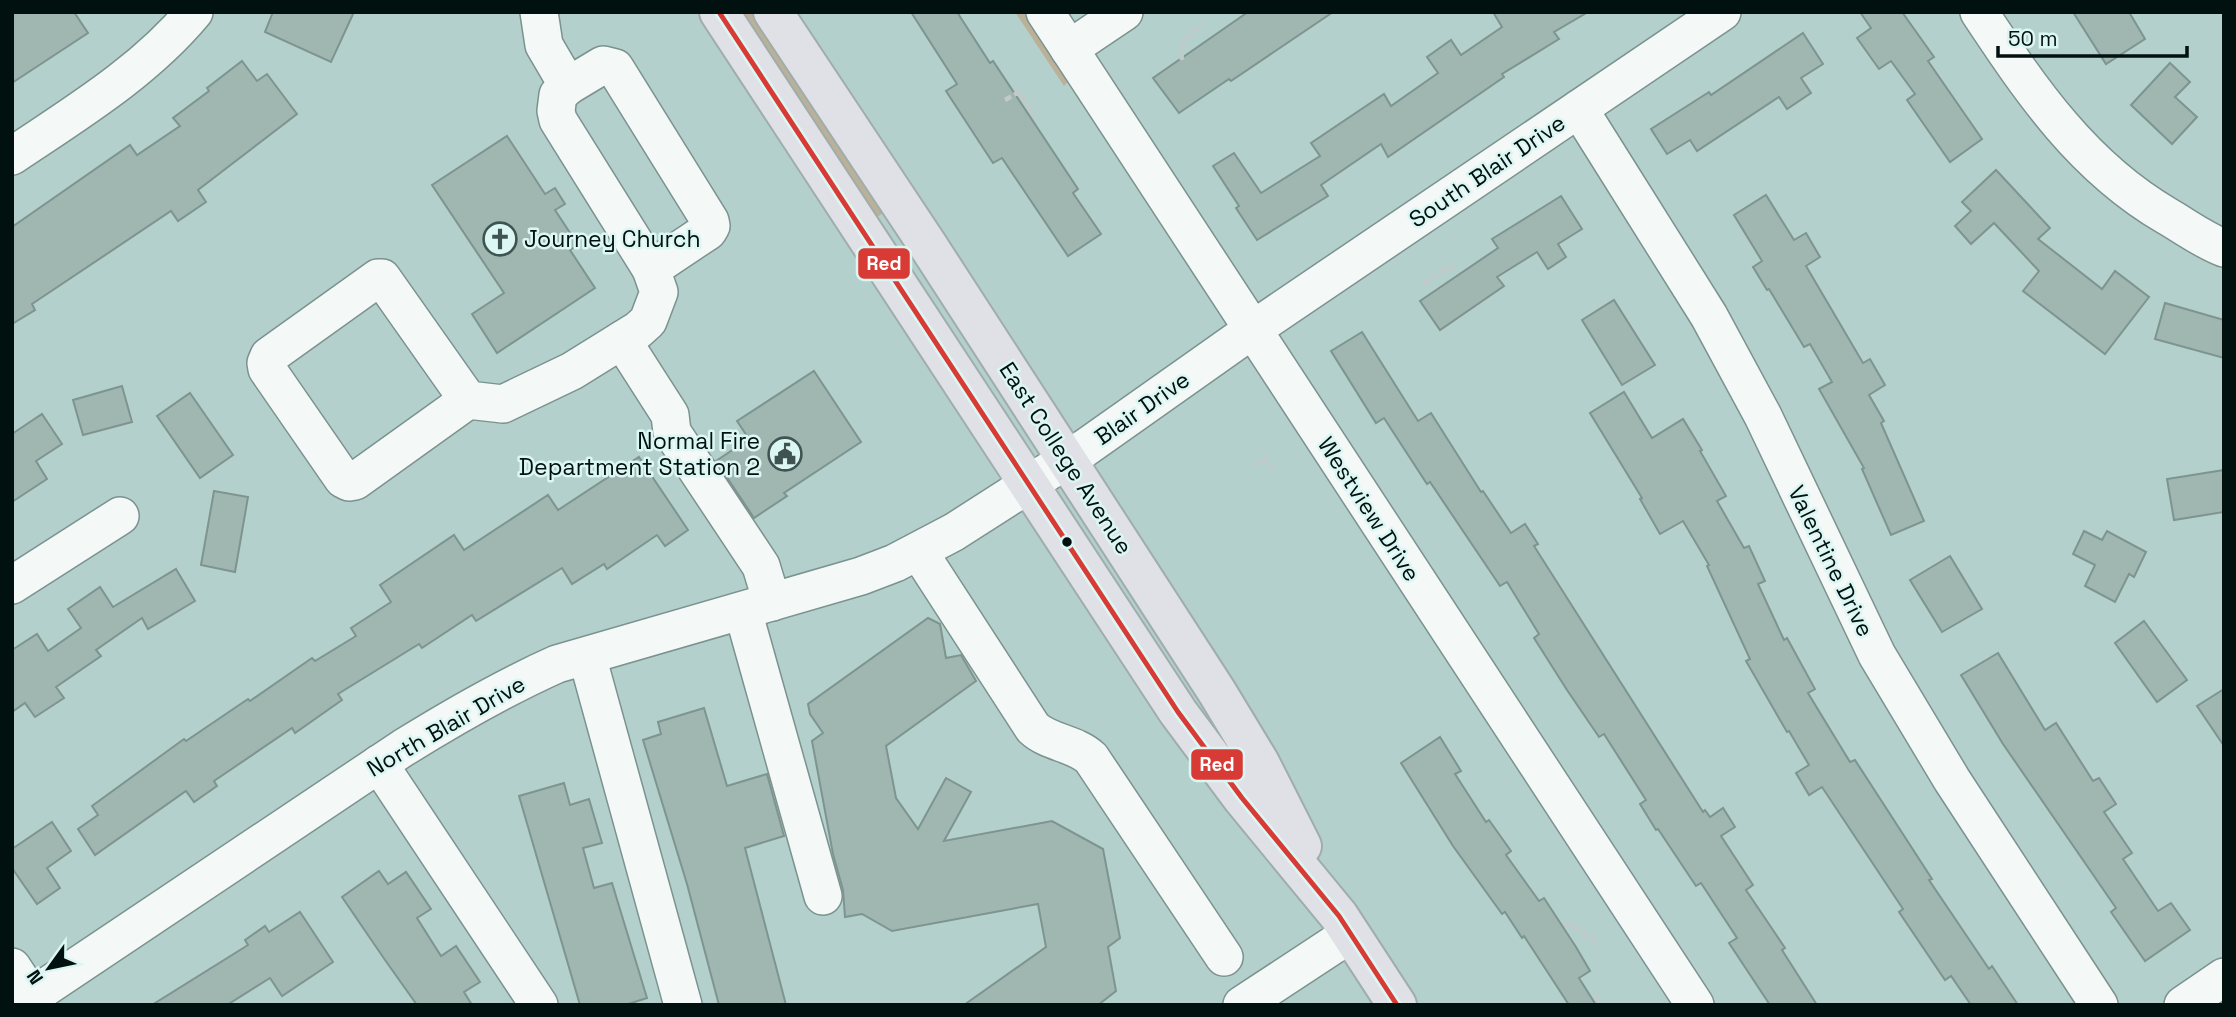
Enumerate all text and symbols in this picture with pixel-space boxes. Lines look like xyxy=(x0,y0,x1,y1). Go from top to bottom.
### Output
scale bar xyxy=(1998,14,2187,58)
text: 50 m xyxy=(2008,25,2058,52)
street label: South Blair Drive xyxy=(1403,108,1571,234)
church icon: Journey Church xyxy=(481,220,519,258)
place label: Journey Church xyxy=(524,224,701,254)
line badge: Red xyxy=(857,247,911,280)
text: Red xyxy=(866,251,902,276)
street label: East College Avenue xyxy=(993,356,1139,560)
street label: Blair Drive xyxy=(1089,364,1195,452)
place label: Normal Fire Department Station 2 xyxy=(519,426,760,482)
street label: Westview Drive xyxy=(1311,431,1427,587)
public building icon: Normal Fire Department Station 2 xyxy=(766,435,804,473)
street label: Valentine Drive xyxy=(1781,480,1881,642)
unlabelled marker xyxy=(1060,535,1074,549)
street label: North Blair Drive xyxy=(361,668,531,784)
line badge: Red xyxy=(1190,748,1244,781)
text: Red xyxy=(1199,752,1235,777)
north arrow xyxy=(14,933,84,1003)
text: N xyxy=(21,965,49,989)

